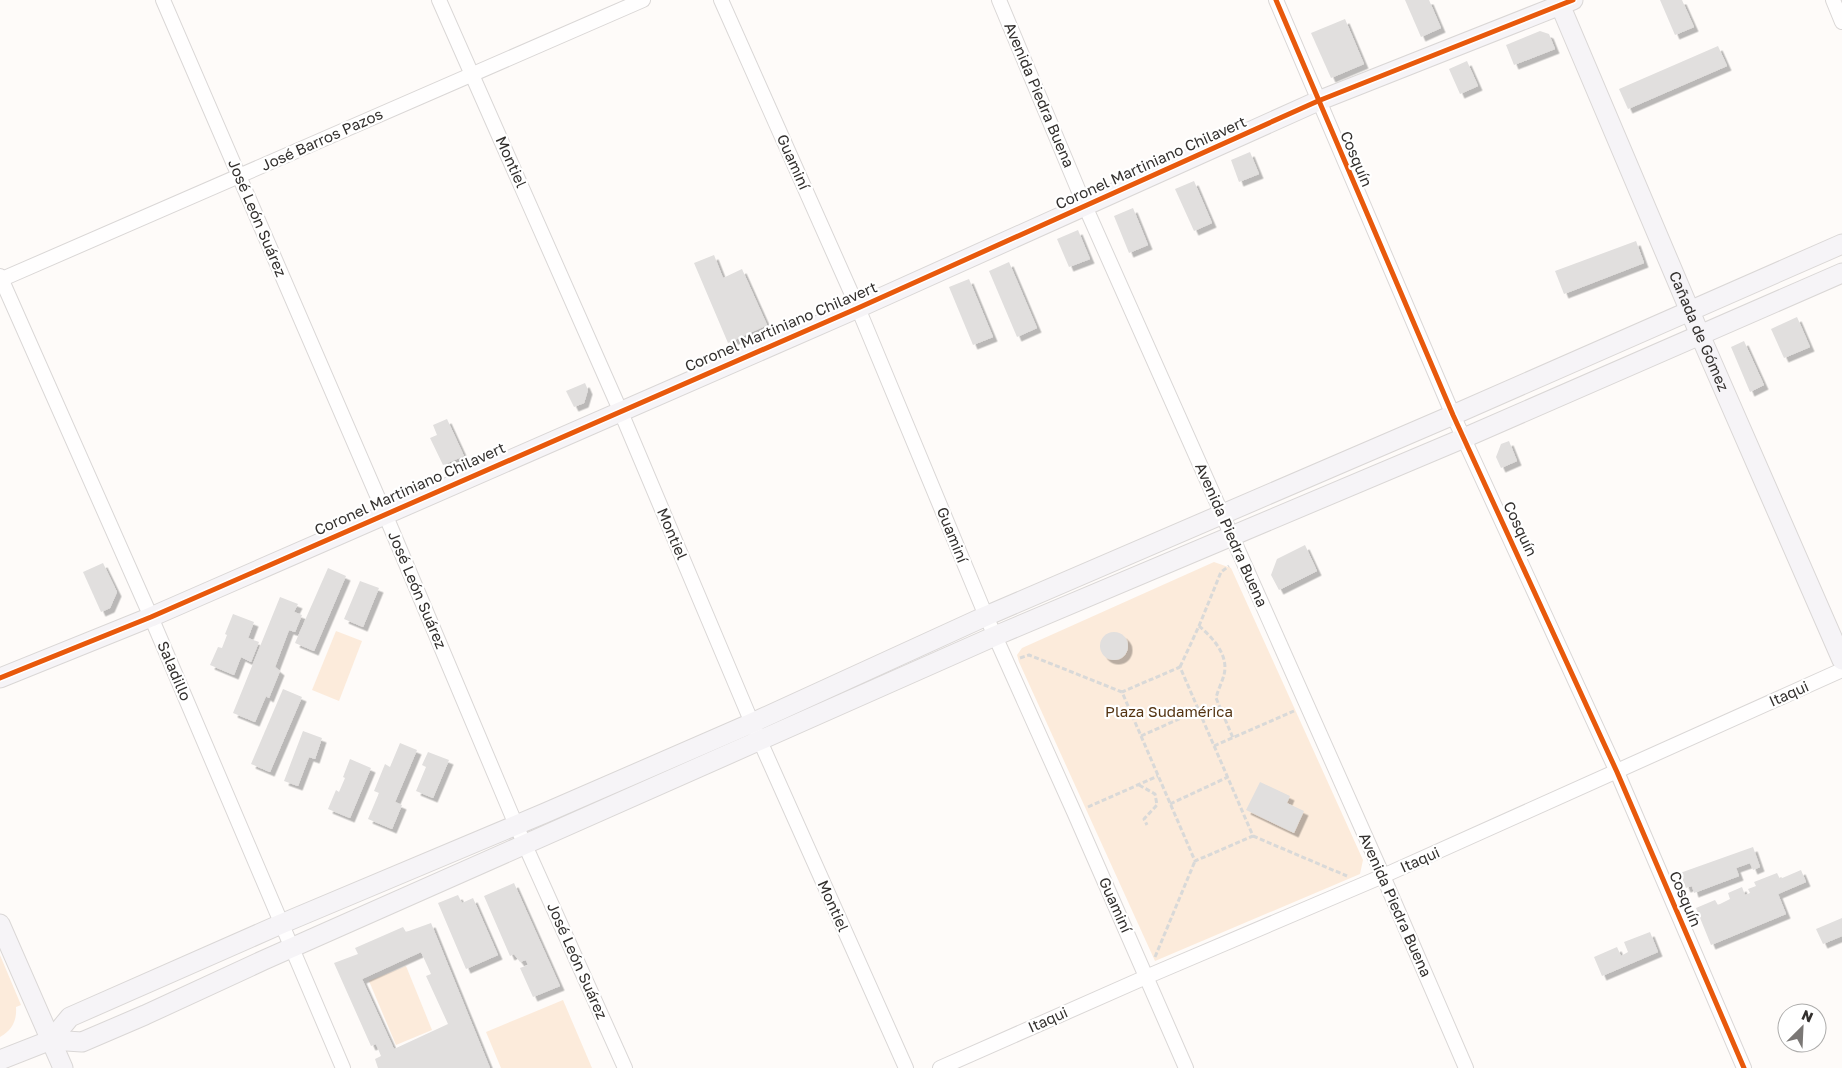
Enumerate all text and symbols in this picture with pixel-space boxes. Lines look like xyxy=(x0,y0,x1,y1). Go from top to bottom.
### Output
street label: Avenida Piedra Buena xyxy=(1001,19,1079,170)
street label: José Barros Pazos xyxy=(258,104,385,174)
street label: Coronel Martiniano Chilavert xyxy=(1052,112,1249,212)
street label: Cosquín xyxy=(1337,128,1377,189)
street label: Guaminí xyxy=(774,131,814,193)
street label: Montiel xyxy=(493,133,531,190)
street label: José León Suárez xyxy=(225,156,291,279)
street label: Cañada de Gómez xyxy=(1666,268,1734,394)
street label: Coronel Martiniano Chilavert xyxy=(682,277,879,375)
street label: Coronel Martiniano Chilavert xyxy=(311,438,508,538)
street label: Avenida Piedra Buena xyxy=(1192,460,1272,609)
street label: Cosquín xyxy=(1500,498,1541,559)
street label: Guaminí xyxy=(934,504,973,566)
street label: Montiel xyxy=(654,505,692,562)
street label: José León Suárez xyxy=(385,528,451,651)
street label: Saladillo xyxy=(154,638,196,703)
street label: Itaqui xyxy=(1766,676,1811,710)
park label: Plaza Sudamérica xyxy=(1105,702,1233,720)
street label: Avenida Piedra Buena xyxy=(1356,830,1436,979)
street label: Itaqui xyxy=(1397,842,1442,876)
street label: Cosquín xyxy=(1666,868,1706,929)
street label: Guaminí xyxy=(1096,874,1136,936)
street label: Montiel xyxy=(815,877,853,934)
street label: José León Suárez xyxy=(544,899,612,1022)
street label: Itaqui xyxy=(1025,1002,1070,1036)
north arrow xyxy=(1777,1003,1827,1053)
text: N xyxy=(1799,1006,1816,1026)

